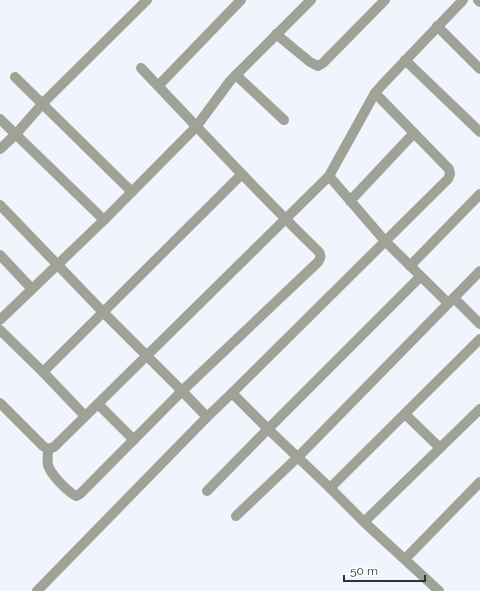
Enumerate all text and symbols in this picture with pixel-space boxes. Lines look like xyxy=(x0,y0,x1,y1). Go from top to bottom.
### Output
scale bar xyxy=(344,557,425,583)
text: 50 m xyxy=(350,564,378,578)

